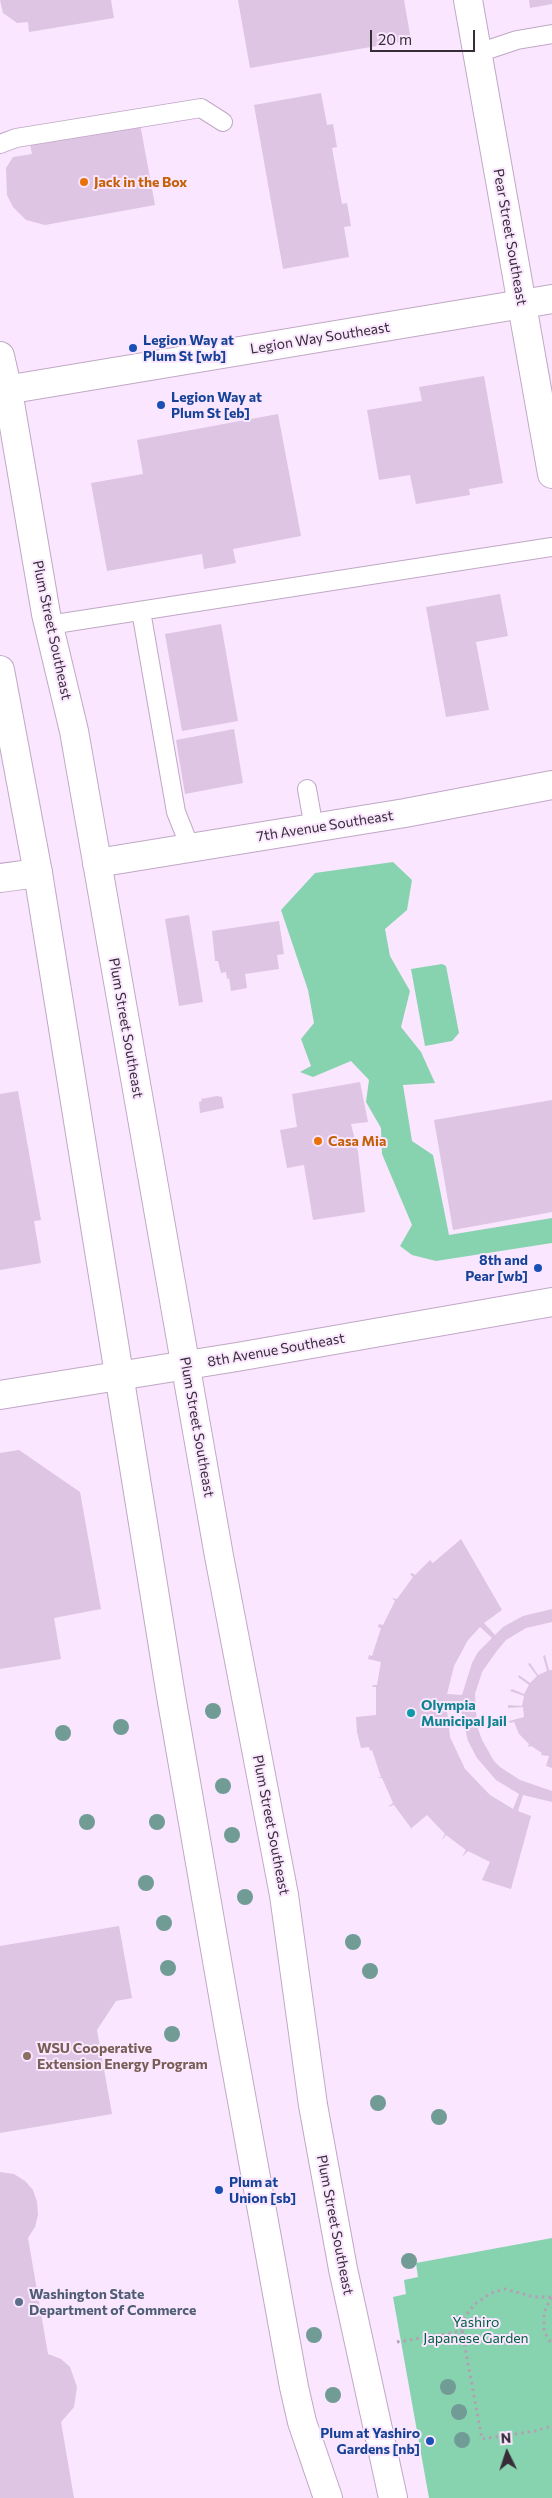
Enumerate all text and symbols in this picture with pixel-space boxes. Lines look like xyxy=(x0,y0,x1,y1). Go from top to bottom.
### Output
scale bar xyxy=(372,20,477,52)
text: 20 m xyxy=(378,30,412,48)
street label: Pear Street Southeast xyxy=(490,167,530,307)
place label: Jack in the Box xyxy=(94,174,187,190)
marker: Jack in the Box xyxy=(78,176,90,188)
street label: Legion Way Southeast xyxy=(249,319,391,357)
place label: Legion Way at Plum St [wb] xyxy=(143,332,234,364)
marker: Legion Way at Plum St [wb] xyxy=(127,342,139,354)
place label: Legion Way at Plum St [eb] xyxy=(171,389,262,422)
marker: Legion Way at Plum St [eb] xyxy=(155,399,167,411)
street label: Plum Street Southeast xyxy=(29,559,75,701)
street label: 7th Avenue Southeast xyxy=(255,807,395,845)
street label: Plum Street Southeast xyxy=(105,957,147,1099)
place label: Casa Mia xyxy=(328,1133,386,1149)
marker: Casa Mia xyxy=(312,1135,324,1147)
place label: 8th and Pear [wb] xyxy=(465,1252,528,1284)
marker: 8th and Pear [wb] xyxy=(532,1262,544,1274)
street label: 8th Avenue Southeast xyxy=(206,1330,346,1370)
street label: Plum Street Southeast xyxy=(176,1356,218,1498)
place label: Olympia Municipal Jail xyxy=(421,1697,507,1730)
marker: Olympia Municipal Jail xyxy=(405,1707,417,1719)
street label: Plum Street Southeast xyxy=(249,1754,293,1896)
place label: WSU Cooperative Extension Energy Program xyxy=(37,2040,208,2072)
marker: WSU Cooperative Extension Energy Program xyxy=(21,2050,33,2062)
street label: Plum Street Southeast xyxy=(313,2154,357,2296)
place label: Plum at Union [sb] xyxy=(229,2174,296,2206)
marker: Plum at Union [sb] xyxy=(213,2184,225,2196)
place label: Washington State Department of Commerce xyxy=(29,2286,196,2318)
marker: Washington State Department of Commerce xyxy=(13,2296,25,2308)
park label: Yashiro Japanese Garden xyxy=(423,2314,529,2346)
place label: Plum at Yashiro Gardens [nb] xyxy=(320,2425,420,2458)
north arrow xyxy=(482,2428,532,2478)
text: N xyxy=(500,2429,512,2446)
marker: Plum at Yashiro Gardens [nb] xyxy=(424,2435,436,2447)

